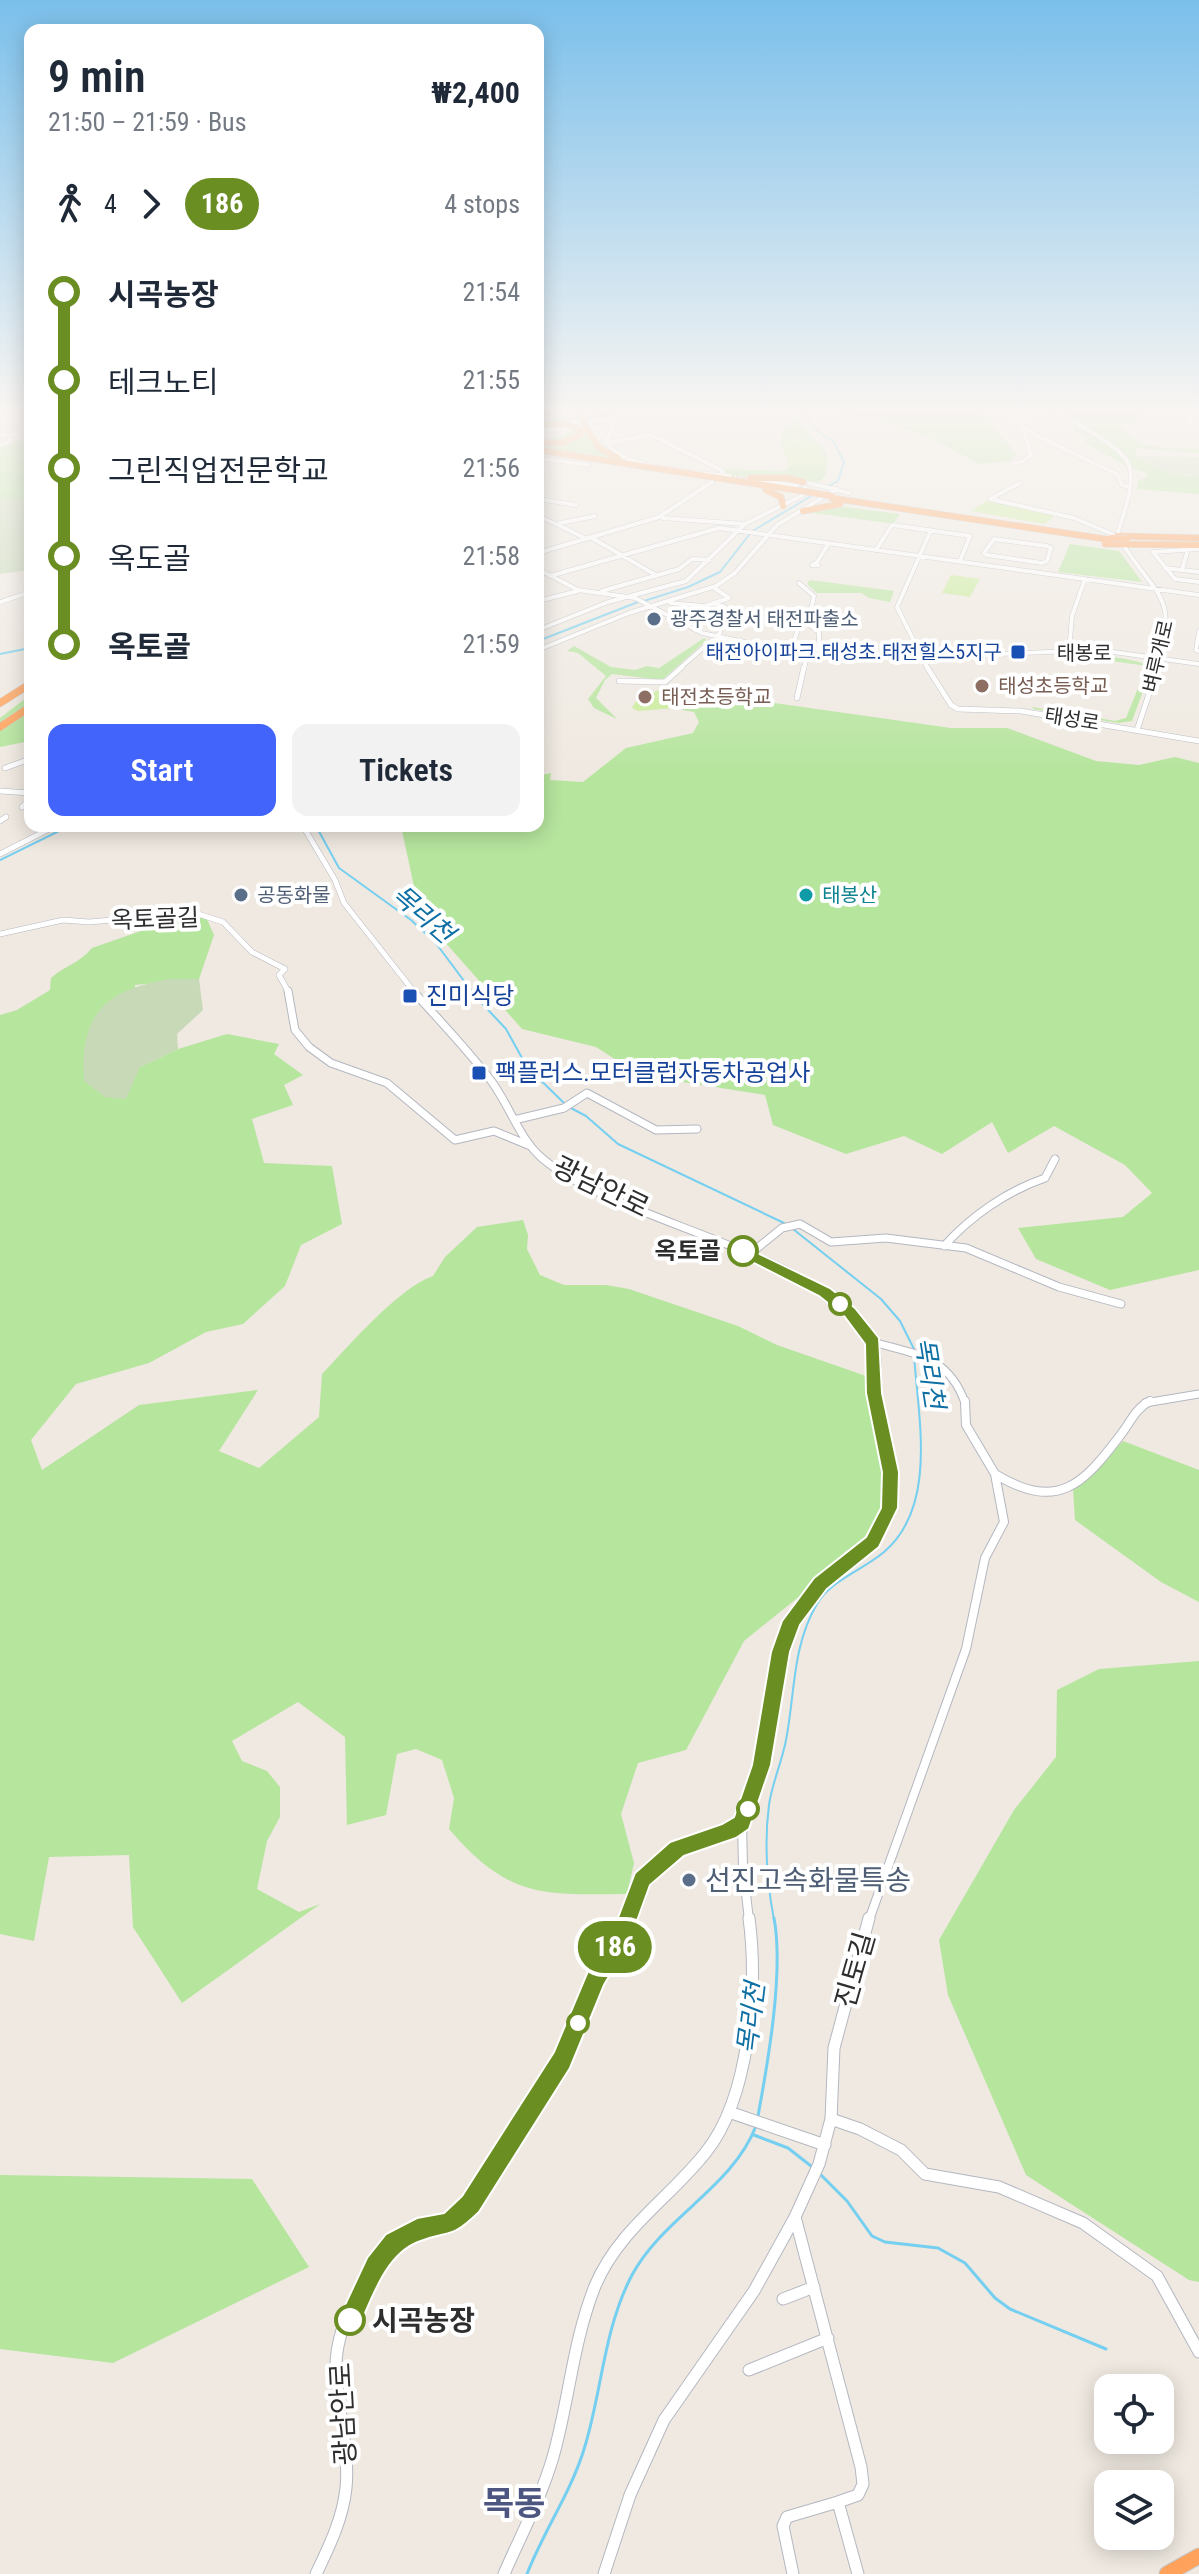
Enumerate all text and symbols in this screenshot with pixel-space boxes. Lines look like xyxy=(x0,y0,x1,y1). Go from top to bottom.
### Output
text: 9 min xyxy=(48,51,145,103)
text: ₩2,400 xyxy=(431,75,520,110)
text: 21:50 – 21:59 · Bus xyxy=(48,107,247,137)
icon: walk xyxy=(48,182,92,226)
icon: forward xyxy=(129,182,173,226)
text: 186 xyxy=(201,187,243,220)
text: 4 xyxy=(104,189,117,219)
text: 4 stops xyxy=(444,189,520,219)
text: 시곡농장 xyxy=(108,277,218,312)
text: 21:54 xyxy=(463,277,520,307)
text: 테크노티 xyxy=(108,365,218,400)
text: 21:55 xyxy=(463,365,520,395)
text: 그린직업전문학교 xyxy=(108,453,329,488)
text: 21:56 xyxy=(463,453,520,483)
text: 옥도골 xyxy=(108,541,191,576)
text: 21:58 xyxy=(463,541,520,571)
place label: 광주경찰서 태전파출소 xyxy=(670,607,859,631)
marker: 광주경찰서 태전파출소 xyxy=(645,610,663,628)
street label: 벼루개로 xyxy=(1138,617,1178,695)
text: 옥토골 xyxy=(108,629,191,664)
text: 21:59 xyxy=(463,629,520,659)
place label: 태전아이파크.태성초.태전힐스5지구 xyxy=(706,640,1002,664)
street label: 태봉로 xyxy=(1056,641,1112,665)
marker: 태전아이파크.태성초.태전힐스5지구 xyxy=(1009,643,1027,661)
place label: 태성초등학교 xyxy=(998,674,1108,698)
marker: 태성초등학교 xyxy=(973,677,991,695)
place label: 태전초등학교 xyxy=(661,685,771,709)
marker: 태전초등학교 xyxy=(636,688,654,706)
street label: 태성로 xyxy=(1043,703,1101,735)
button: Start xyxy=(48,724,276,816)
button: Tickets xyxy=(292,724,520,816)
water label: 목리천 xyxy=(386,879,462,951)
place label: 공동화물 xyxy=(257,883,331,907)
place label: 태봉산 xyxy=(822,883,877,907)
marker: 공동화물 xyxy=(232,886,250,904)
marker: 태봉산 xyxy=(797,886,815,904)
street label: 옥토골길 xyxy=(110,903,200,935)
place label: 진미식당 xyxy=(426,982,514,1010)
marker: 진미식당 xyxy=(401,987,419,1005)
place label: 팩플러스.모터클럽자동차공업사 xyxy=(495,1059,810,1087)
marker: 팩플러스.모터클럽자동차공업사 xyxy=(470,1064,488,1082)
street label: 광남안로 xyxy=(547,1150,655,1224)
marker: 옥토골 xyxy=(728,1236,758,1266)
place label: 옥토골 xyxy=(655,1237,721,1265)
unlabelled marker xyxy=(829,1293,851,1315)
water label: 목리천 xyxy=(910,1335,951,1414)
unlabelled marker xyxy=(737,1798,759,1820)
place label: 선진고속화물특송 xyxy=(705,1864,911,1897)
marker: 선진고속화물특송 xyxy=(680,1871,698,1889)
line badge: 186 xyxy=(569,1921,661,1973)
street label: 진토길 xyxy=(828,1928,882,2012)
text: 186 xyxy=(594,1930,636,1963)
water label: 목리천 xyxy=(732,1978,771,2055)
unlabelled marker xyxy=(567,2012,589,2034)
place label: 시곡농장 xyxy=(372,2304,475,2337)
marker: 시곡농장 xyxy=(335,2305,365,2335)
street label: 광남안로 xyxy=(324,2362,362,2466)
map controls xyxy=(1094,2374,1174,2550)
button: locate xyxy=(1094,2374,1174,2454)
button: layers xyxy=(1094,2470,1174,2550)
district label: 목동 xyxy=(483,2483,545,2523)

